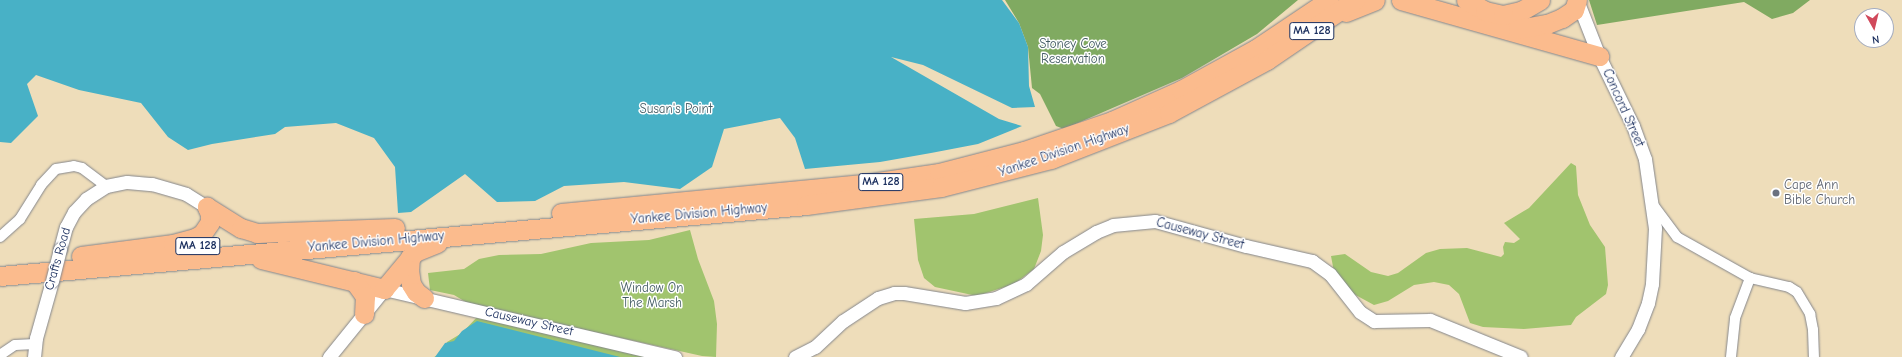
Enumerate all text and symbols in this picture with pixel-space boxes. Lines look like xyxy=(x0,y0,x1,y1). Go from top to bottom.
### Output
north arrow xyxy=(1854,8,1894,48)
road number: MA 128 xyxy=(1289,21,1335,41)
text: N xyxy=(1871,32,1880,46)
park label: Stoney Cove Reservation xyxy=(1039,37,1107,68)
street label: Concord Street xyxy=(1599,67,1647,149)
park label: Susan's Point xyxy=(640,101,712,117)
street label: Yankee Division Highway xyxy=(997,121,1131,181)
road number: MA 128 xyxy=(858,172,904,192)
place label: Cape Ann Bible Church xyxy=(1784,178,1855,209)
marker: Cape Ann Bible Church xyxy=(1771,188,1781,198)
street label: Yankee Division Highway xyxy=(630,200,768,228)
street label: Causeway Street xyxy=(1154,215,1246,253)
street label: Crafts Road xyxy=(42,226,74,292)
street label: Yankee Division Highway xyxy=(307,228,445,256)
road number: MA 128 xyxy=(175,236,221,256)
park label: Window On The Marsh xyxy=(621,281,683,312)
street label: Causeway Street xyxy=(483,304,575,340)

